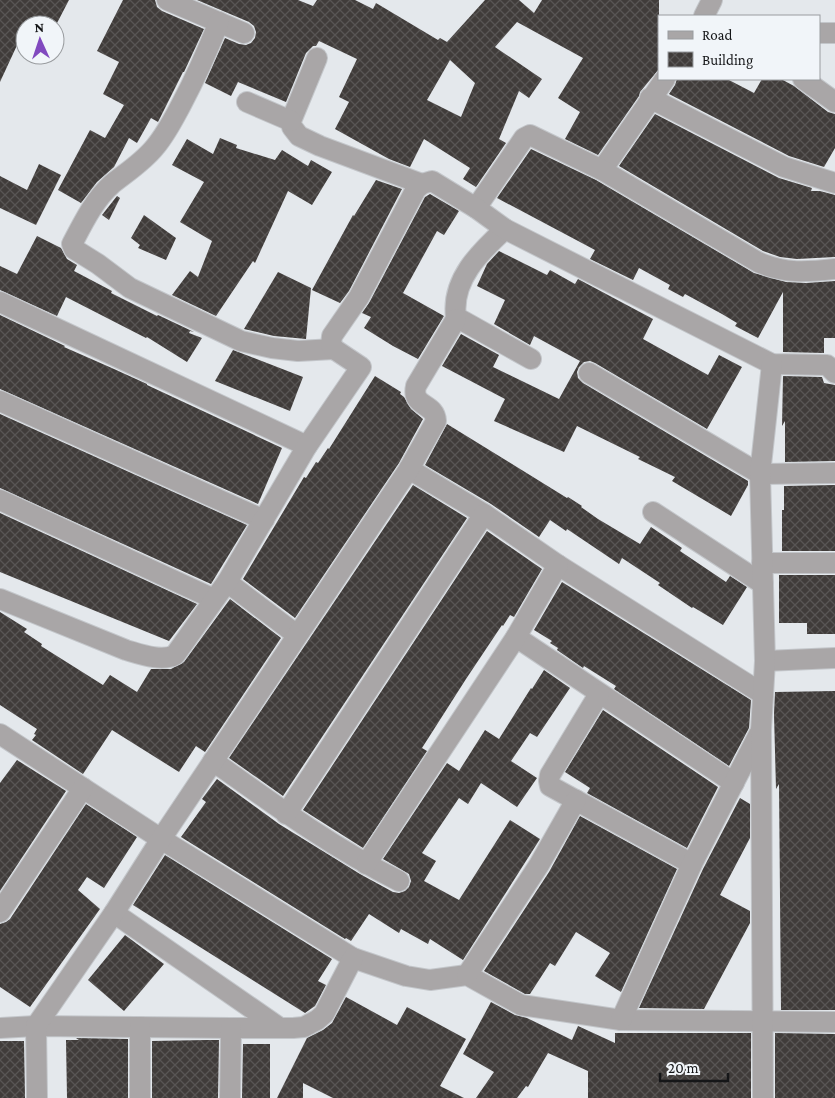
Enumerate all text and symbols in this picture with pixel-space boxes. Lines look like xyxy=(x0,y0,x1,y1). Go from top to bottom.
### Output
north arrow xyxy=(15,15,65,65)
legend xyxy=(658,15,820,80)
text: N xyxy=(34,19,45,35)
text: Road xyxy=(702,27,733,43)
text: Building xyxy=(702,52,753,69)
scale bar xyxy=(660,1050,728,1082)
text: 20 m xyxy=(668,1060,699,1076)

